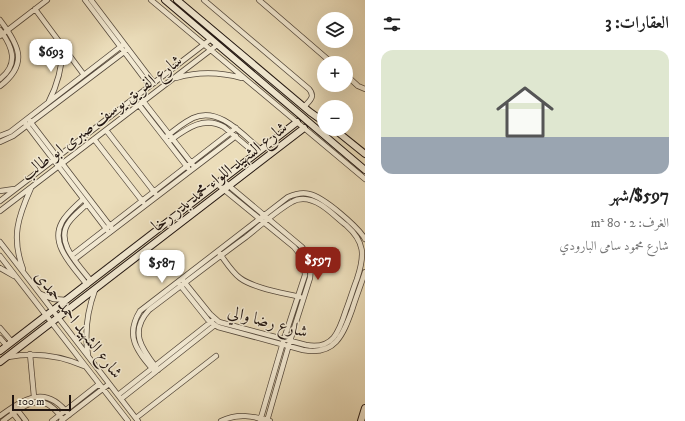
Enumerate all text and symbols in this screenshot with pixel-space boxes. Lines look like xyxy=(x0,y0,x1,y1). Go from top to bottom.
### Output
map controls xyxy=(317,12,353,136)
button: layers xyxy=(317,12,353,48)
text: العقارات: 3 xyxy=(605,12,669,34)
icon: filters xyxy=(381,13,403,35)
pin: $693 xyxy=(27,39,75,73)
text: $693 xyxy=(38,44,64,60)
street label: شارع الفريق يوسف صبرى ابو طالب xyxy=(16,50,188,187)
button: + xyxy=(317,56,353,92)
icon: home xyxy=(489,76,561,148)
button: − xyxy=(317,100,353,136)
street label: شارع الشهيد اللواء محمد بدر رخا xyxy=(147,117,293,238)
text: $597/شهر xyxy=(610,185,669,207)
text: الغرف: 2 · 80 m² xyxy=(591,215,669,231)
text: شارع محمود سامى البارودي xyxy=(559,238,669,254)
pin: $597 xyxy=(294,247,342,281)
pin: $587 xyxy=(138,250,186,284)
text: $597 xyxy=(305,252,331,268)
text: $587 xyxy=(149,255,175,271)
street label: شارع الشهيد احمد حمدى xyxy=(28,266,127,384)
street label: شارع رضا والي xyxy=(224,301,310,346)
scale bar xyxy=(12,393,71,412)
text: 100 m xyxy=(18,395,44,409)

